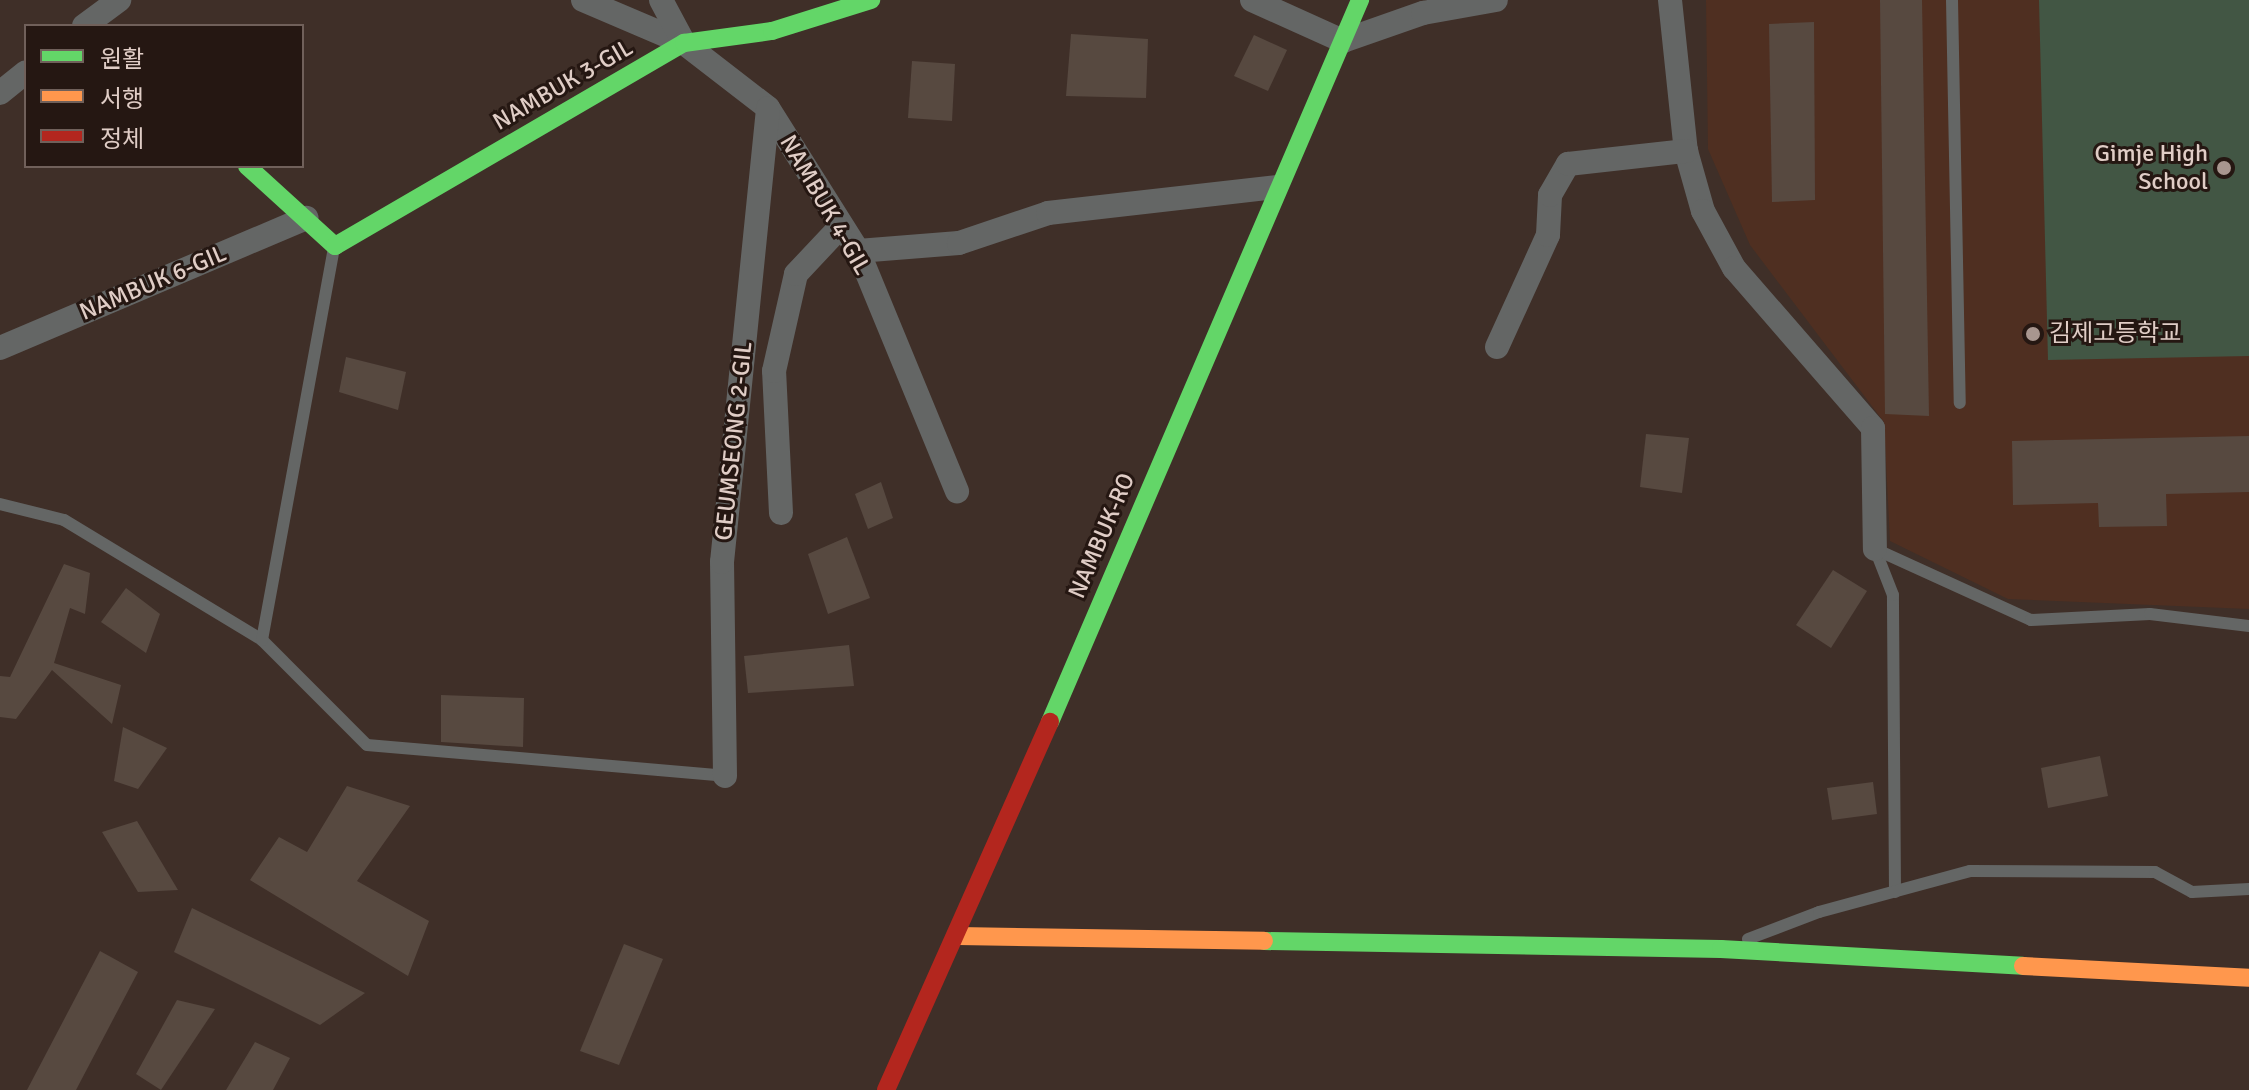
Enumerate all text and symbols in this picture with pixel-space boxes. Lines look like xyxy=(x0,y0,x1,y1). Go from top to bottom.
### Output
legend xyxy=(24,24,304,168)
street label: NAMBUK 3-GIL xyxy=(488,33,638,137)
text: 원활 xyxy=(100,44,144,74)
text: 서행 xyxy=(100,84,144,114)
text: 정체 xyxy=(100,124,144,154)
street label: NAMBUK 4-GIL xyxy=(773,130,877,280)
place label: Gimje High School xyxy=(2095,140,2208,196)
marker: Gimje High School xyxy=(2215,159,2233,177)
street label: NAMBUK 6-GIL xyxy=(75,239,231,327)
place label: 김제고등학교 xyxy=(2049,320,2181,348)
marker: 김제고등학교 xyxy=(2024,325,2042,343)
street label: GEUMSEONG 2-GIL xyxy=(709,340,759,542)
street label: NAMBUK-RO xyxy=(1063,469,1141,603)

